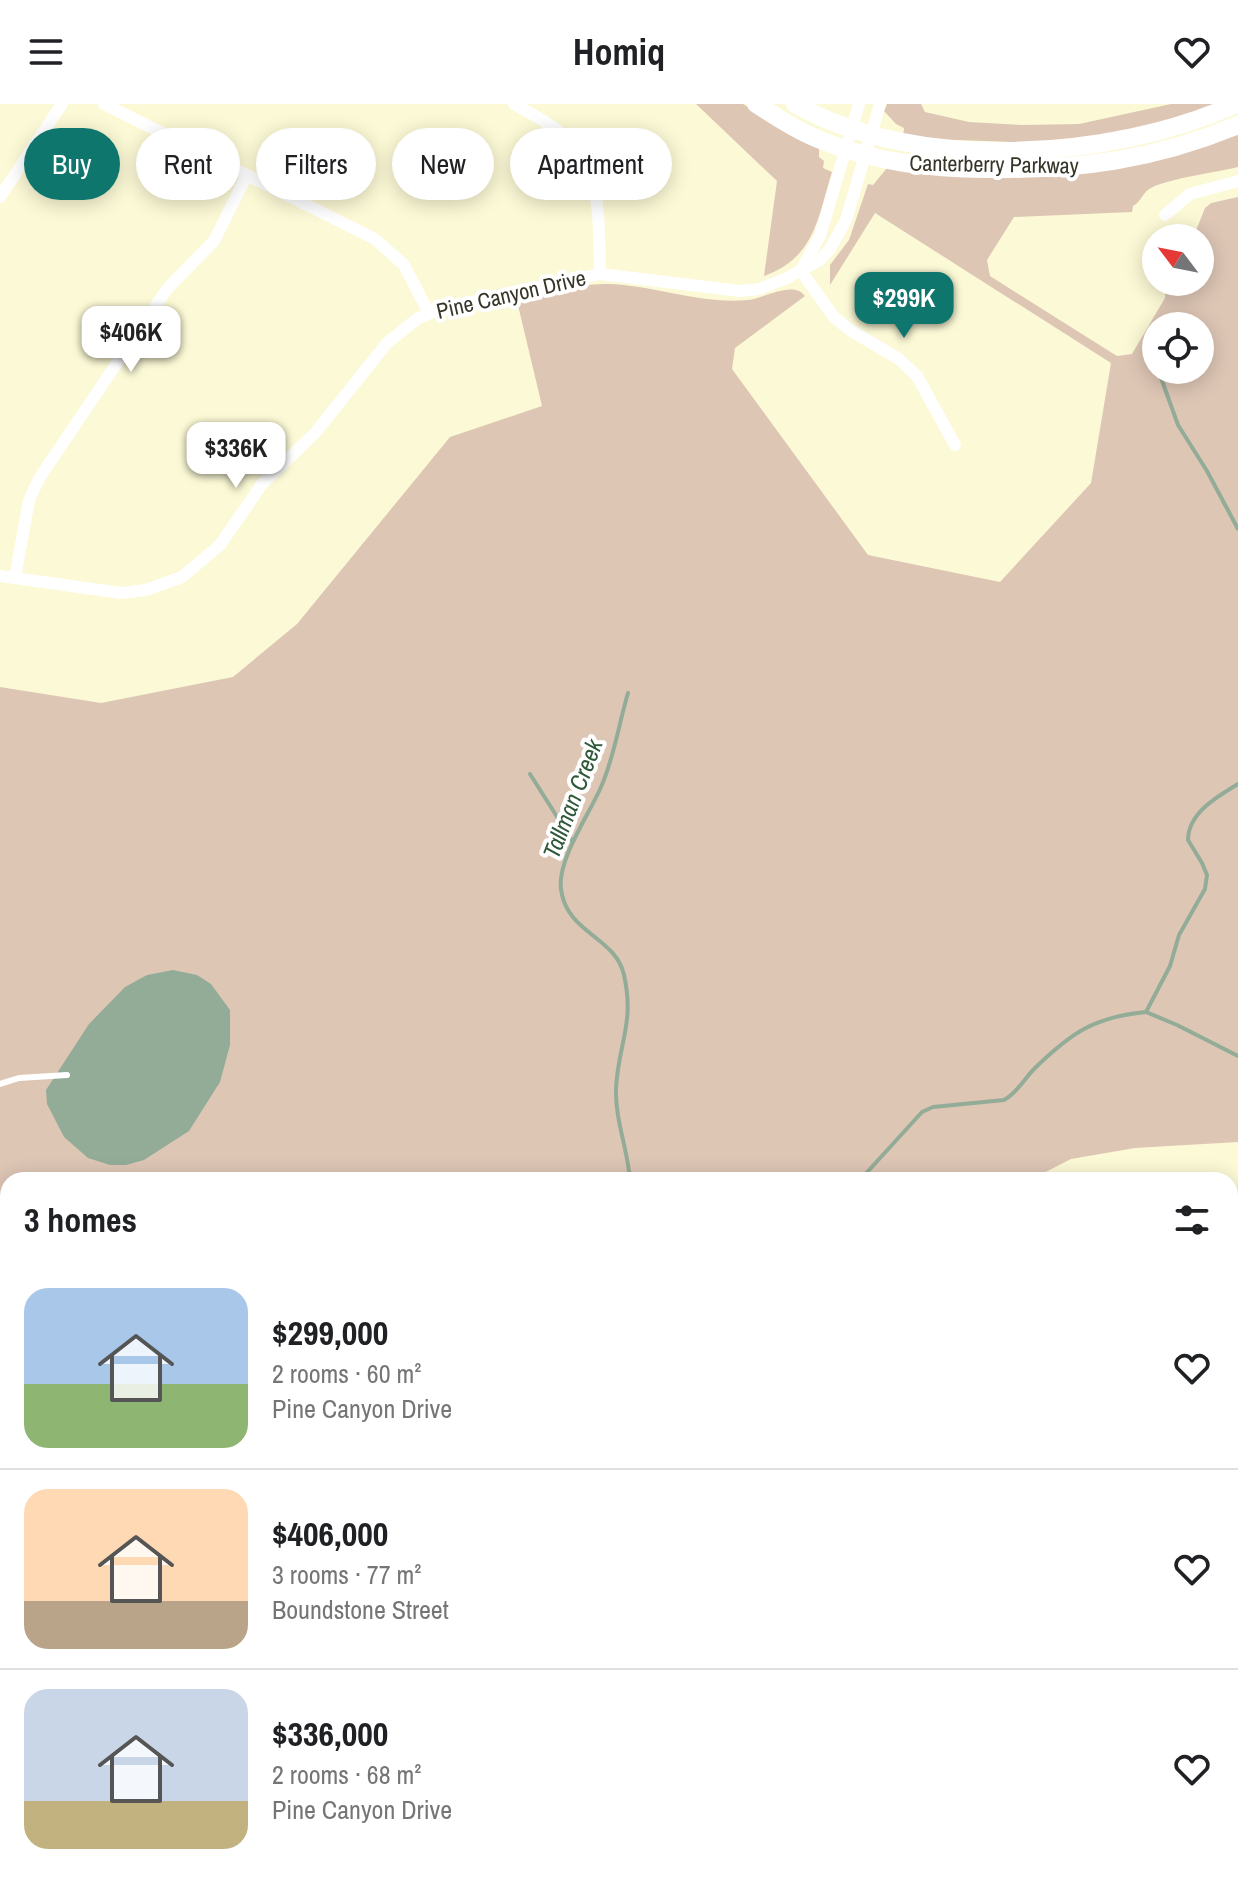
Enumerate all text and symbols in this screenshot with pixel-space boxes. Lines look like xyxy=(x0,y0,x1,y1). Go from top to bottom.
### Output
text: Homiq xyxy=(573,28,665,76)
icon: menu xyxy=(24,30,68,74)
icon: heart xyxy=(1170,30,1214,74)
chip: Buy xyxy=(24,128,120,200)
chip: Rent xyxy=(136,128,240,200)
chip: Filters xyxy=(256,128,376,200)
chip: New xyxy=(392,128,494,200)
chip: Apartment xyxy=(510,128,672,200)
street label: Canterberry Parkway xyxy=(909,148,1079,180)
north arrow xyxy=(1142,224,1214,296)
map controls xyxy=(1142,224,1214,384)
street label: Pine Canyon Drive xyxy=(433,262,589,326)
pin: $299K xyxy=(848,272,960,340)
text: $299K xyxy=(873,280,935,315)
pin: $406K xyxy=(75,306,187,374)
button: locate xyxy=(1142,312,1214,384)
text: $406K xyxy=(100,314,162,349)
pin: $336K xyxy=(180,422,292,490)
text: $336K xyxy=(205,430,267,465)
water label: Tallman Creek xyxy=(535,733,610,863)
text: 3 homes xyxy=(24,1197,137,1243)
icon: filters xyxy=(1170,1198,1214,1242)
text: $299,000 xyxy=(272,1310,388,1356)
icon: home xyxy=(88,1320,184,1416)
icon: heart xyxy=(1170,1346,1214,1390)
text: 2 rooms · 60 m² xyxy=(272,1356,421,1391)
text: Pine Canyon Drive xyxy=(272,1391,452,1426)
text: $406,000 xyxy=(272,1511,388,1557)
icon: home xyxy=(88,1521,184,1617)
icon: heart xyxy=(1170,1547,1214,1591)
text: 3 rooms · 77 m² xyxy=(272,1557,421,1592)
text: Boundstone Street xyxy=(272,1592,449,1627)
text: $336,000 xyxy=(272,1711,388,1757)
icon: home xyxy=(88,1721,184,1817)
icon: heart xyxy=(1170,1747,1214,1791)
text: 2 rooms · 68 m² xyxy=(272,1757,421,1792)
text: Pine Canyon Drive xyxy=(272,1792,452,1827)

